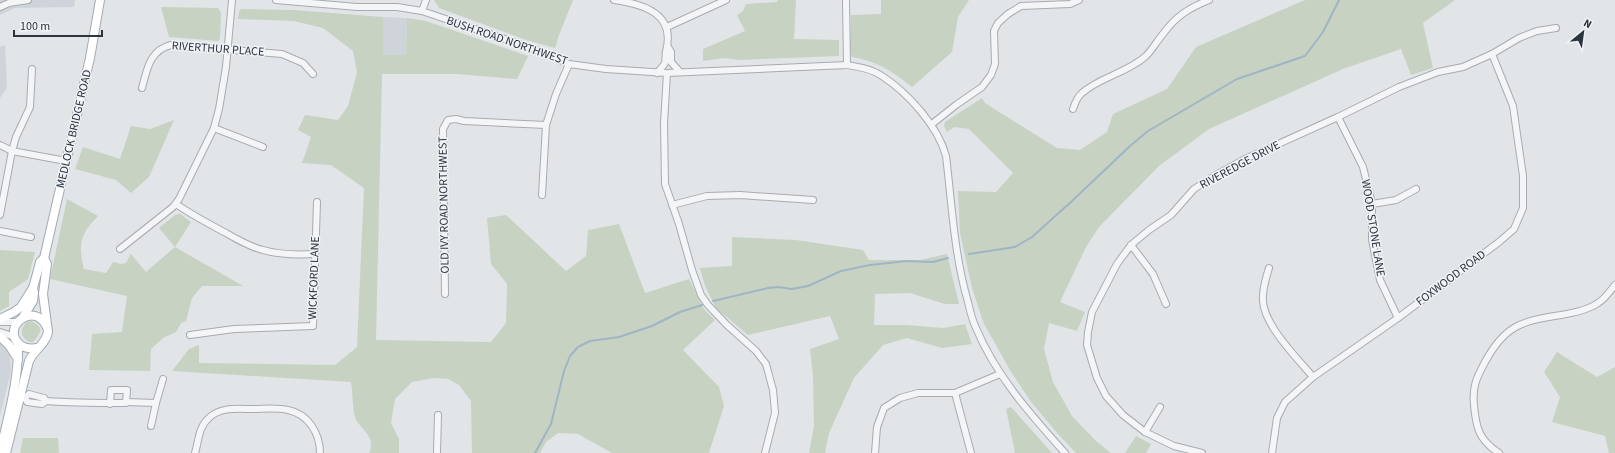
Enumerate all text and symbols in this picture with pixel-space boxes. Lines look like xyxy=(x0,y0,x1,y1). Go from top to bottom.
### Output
scale bar xyxy=(14,12,102,38)
street label: BUSH ROAD NORTHWEST xyxy=(444,12,570,70)
north arrow xyxy=(1563,12,1603,52)
text: N xyxy=(1581,15,1594,32)
text: 100 m xyxy=(20,18,50,35)
street label: RIVERTHUR PLACE xyxy=(171,37,265,61)
street label: MEDLOCK BRIDGE ROAD xyxy=(52,68,96,190)
street label: OLD IVY ROAD NORTHWEST xyxy=(434,136,454,274)
street label: RIVEREDGE DRIVE xyxy=(1197,137,1283,193)
street label: WOOD STONE LANE xyxy=(1357,178,1389,278)
street label: WICKFORD LANE xyxy=(304,236,324,320)
street label: FOXWOOD ROAD xyxy=(1413,246,1489,310)

